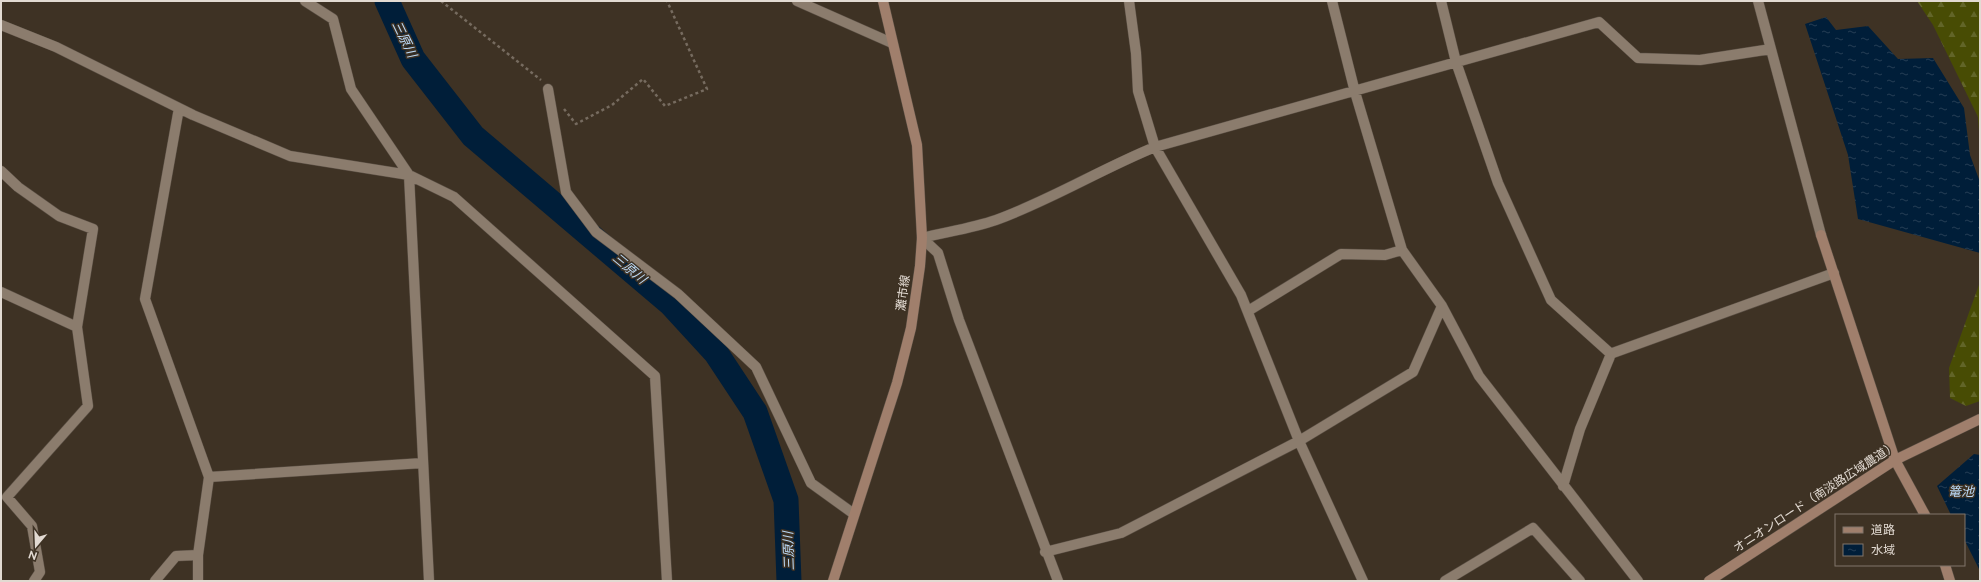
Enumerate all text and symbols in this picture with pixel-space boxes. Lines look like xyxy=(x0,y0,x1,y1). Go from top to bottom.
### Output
water label: 三原川 xyxy=(389,18,421,62)
water label: 三原川 xyxy=(610,250,651,288)
street label: 灘市線 xyxy=(894,274,912,312)
street label: オニオンロード（南淡路広域農道） xyxy=(1731,439,1899,555)
water label: 篭池 xyxy=(1948,484,1976,499)
legend xyxy=(1835,514,1965,566)
text: 道路 xyxy=(1871,523,1895,537)
north arrow xyxy=(16,526,56,566)
water label: 三原川 xyxy=(780,529,797,571)
text: 水域 xyxy=(1871,543,1895,557)
text: N xyxy=(27,547,39,562)

